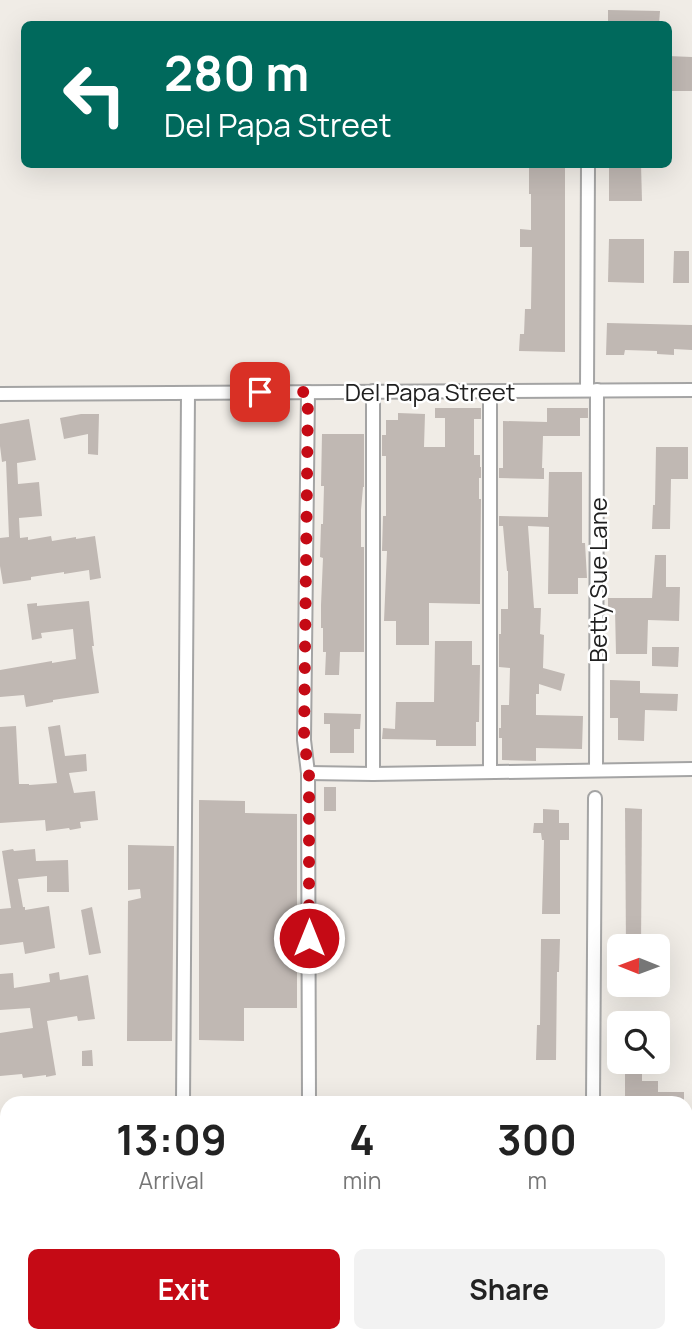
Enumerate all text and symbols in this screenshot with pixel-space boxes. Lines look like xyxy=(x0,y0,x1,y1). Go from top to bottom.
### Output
text: 280 m xyxy=(164,39,309,106)
icon: left xyxy=(49,49,140,140)
text: Del Papa Street xyxy=(164,103,392,147)
pin xyxy=(230,362,290,422)
icon: arrive xyxy=(241,373,279,411)
street label: Del Papa Street xyxy=(345,375,515,408)
street label: Betty Sue Lane xyxy=(581,497,614,663)
position arrow xyxy=(272,901,346,975)
north arrow xyxy=(607,934,670,998)
map controls xyxy=(607,934,670,1074)
button: search xyxy=(607,1011,670,1074)
text: 13:09 xyxy=(116,1110,227,1168)
text: 4 xyxy=(349,1110,375,1168)
text: 300 xyxy=(497,1110,577,1168)
text: Arrival xyxy=(139,1164,204,1196)
text: min xyxy=(343,1164,381,1196)
text: m xyxy=(527,1164,547,1196)
button: Exit xyxy=(28,1249,340,1329)
button: Share xyxy=(354,1249,665,1329)

